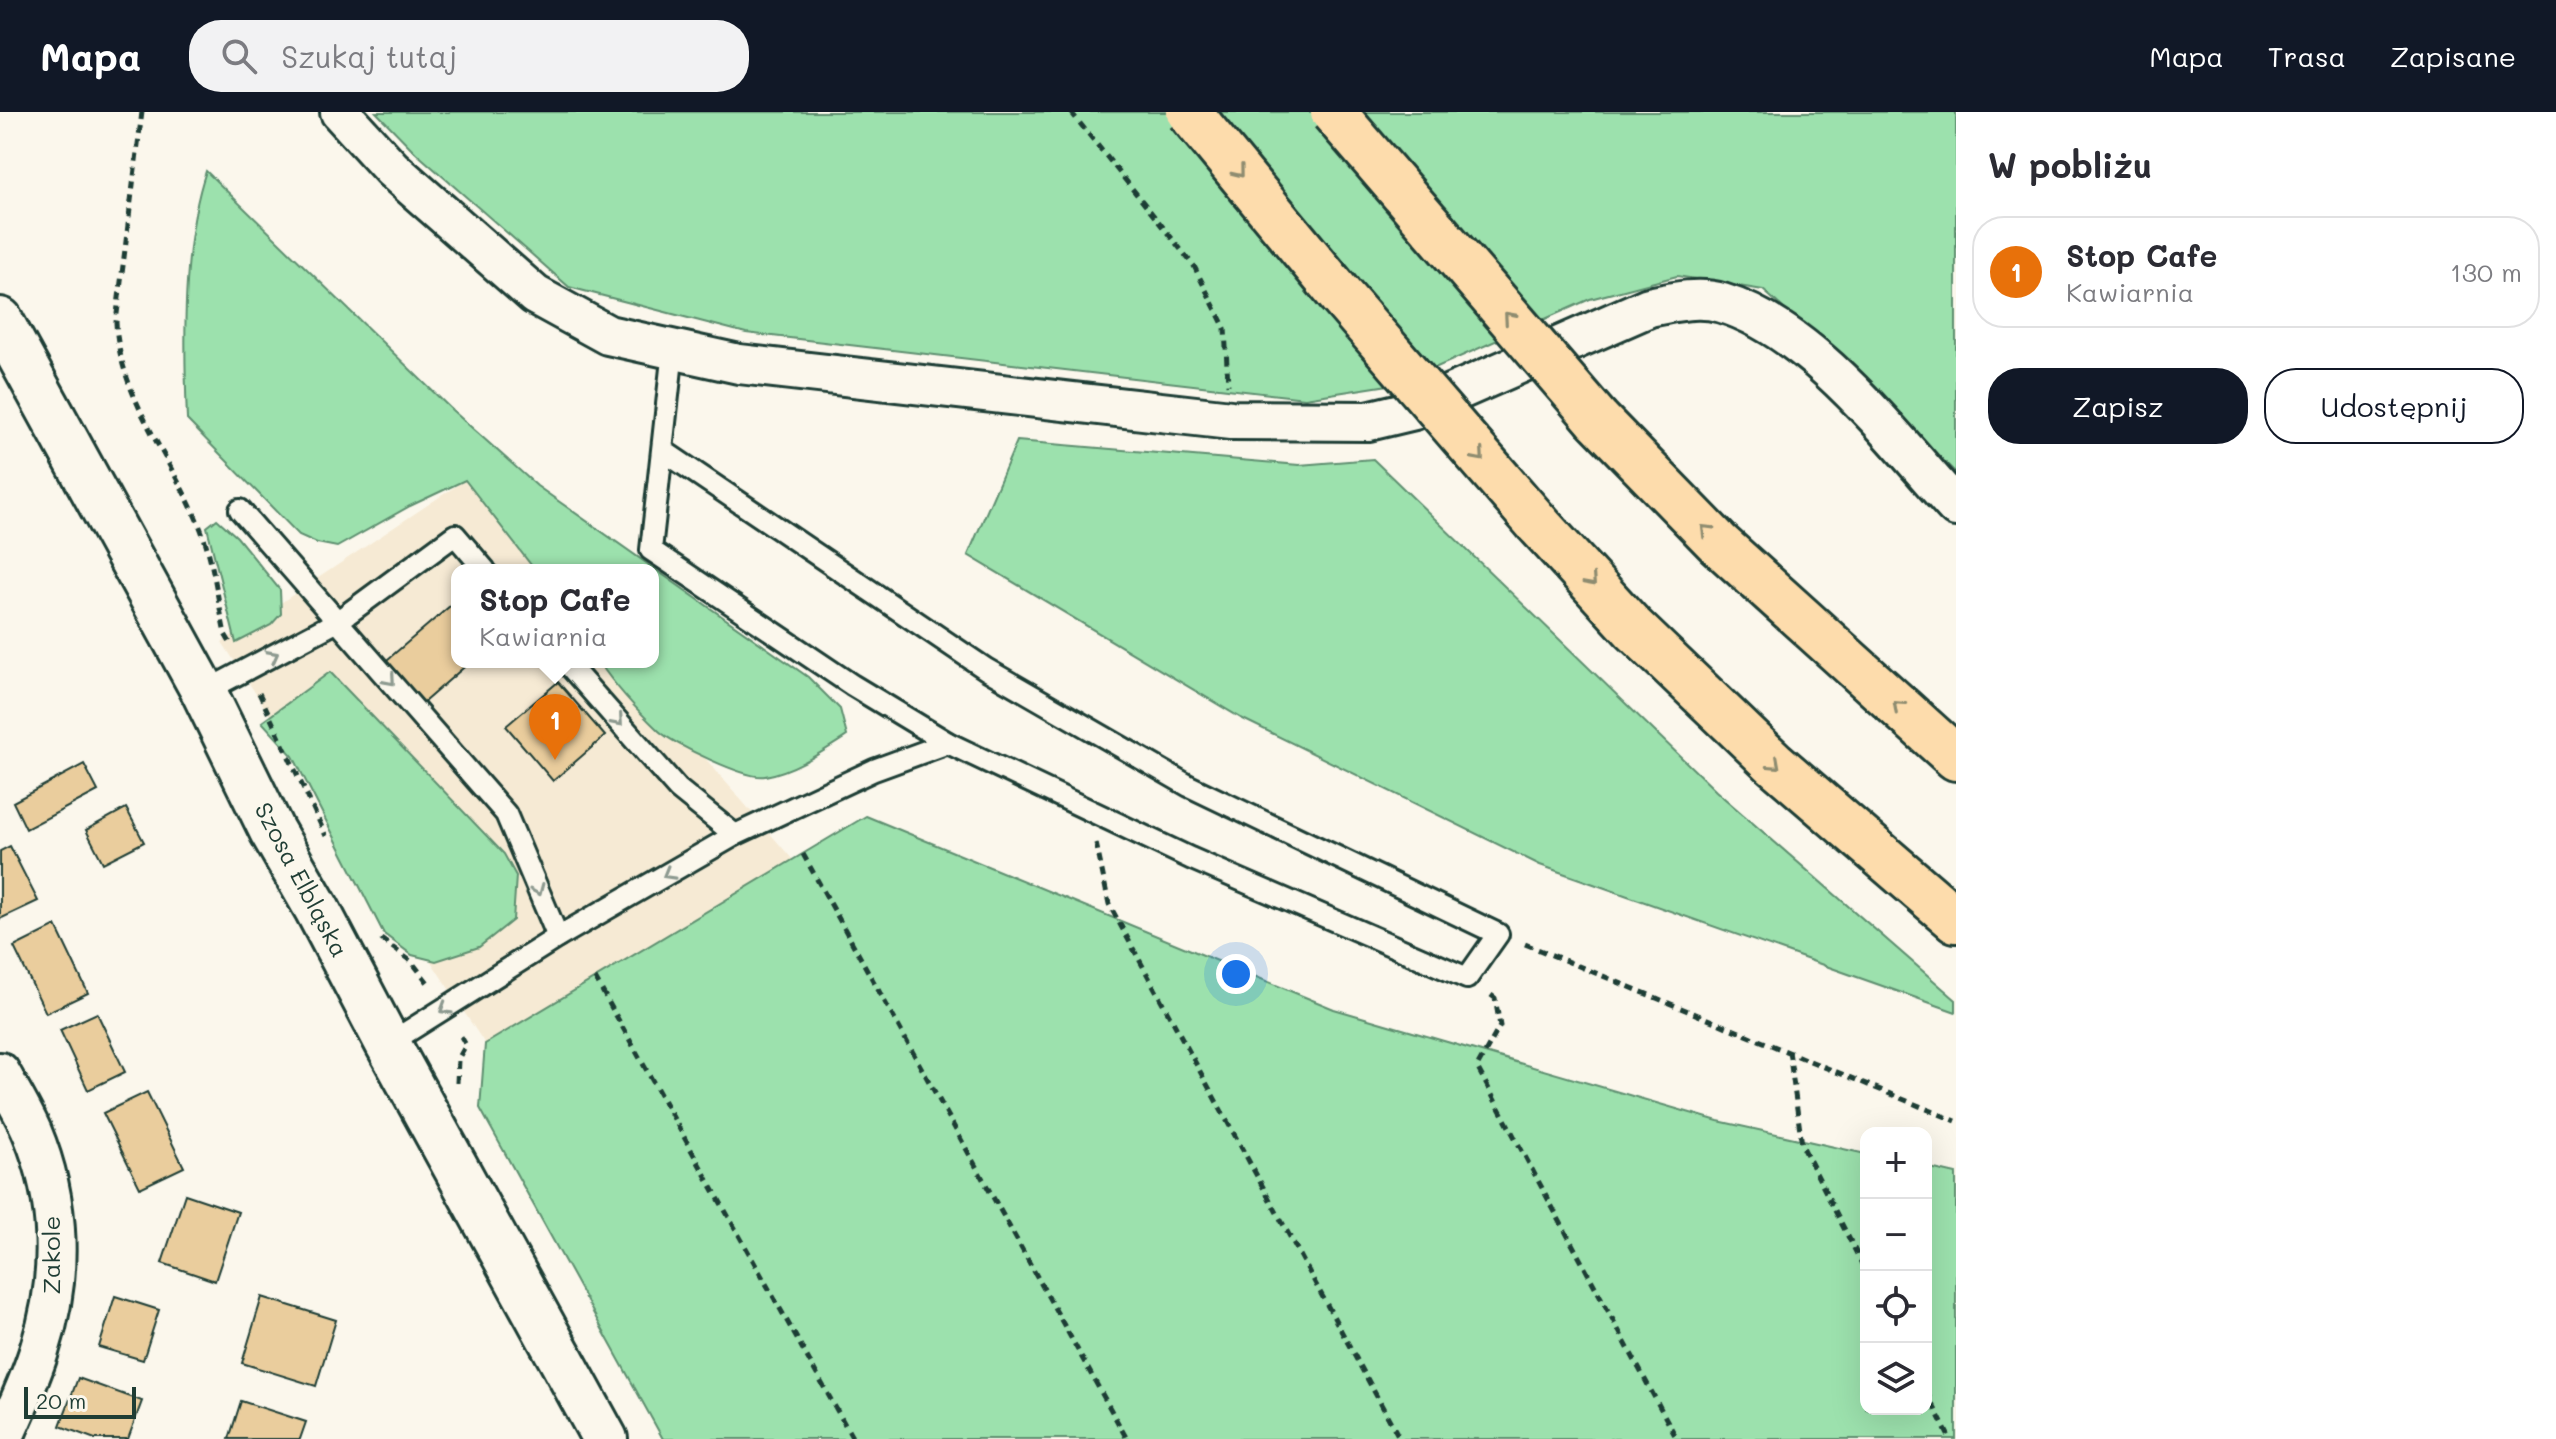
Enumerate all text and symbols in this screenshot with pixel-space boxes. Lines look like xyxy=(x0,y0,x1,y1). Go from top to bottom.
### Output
search box xyxy=(189,20,749,92)
text: Mapa xyxy=(40,31,141,81)
icon: search xyxy=(217,34,261,78)
text: Szukaj tutaj xyxy=(281,36,457,76)
text: Mapa xyxy=(2149,38,2224,74)
text: Trasa xyxy=(2268,38,2346,74)
text: Zapisane xyxy=(2390,38,2516,74)
text: W pobliżu xyxy=(1988,142,2152,187)
one-way arrow xyxy=(1229,163,1244,177)
text: Stop Cafe xyxy=(2066,235,2217,275)
text: 1 xyxy=(2010,255,2022,289)
text: 130 m xyxy=(2450,255,2522,289)
text: Kawiarnia xyxy=(2066,275,2194,309)
one-way arrow xyxy=(1504,312,1519,326)
button: Zapisz xyxy=(1988,368,2248,444)
button: Udostępnij xyxy=(2264,368,2524,444)
one-way arrow xyxy=(1470,447,1484,461)
one-way arrow xyxy=(1701,525,1716,539)
popup xyxy=(451,564,659,668)
one-way arrow xyxy=(1581,572,1595,587)
text: Stop Cafe xyxy=(479,579,631,619)
text: Kawiarnia xyxy=(479,619,607,653)
one-way arrow xyxy=(265,650,279,665)
one-way arrow xyxy=(380,670,394,685)
pin: 1 xyxy=(529,694,581,760)
one-way arrow xyxy=(1892,702,1907,716)
one-way arrow xyxy=(608,711,622,726)
one-way arrow xyxy=(1766,755,1781,769)
street label: Szosa Elbląska xyxy=(249,797,356,962)
one-way arrow xyxy=(662,864,676,880)
one-way arrow xyxy=(528,882,544,896)
your location xyxy=(1216,954,1256,994)
one-way arrow xyxy=(439,999,454,1014)
map controls xyxy=(1860,1127,1932,1415)
button: + xyxy=(1860,1127,1932,1199)
button: − xyxy=(1860,1199,1932,1271)
street label: Zakole xyxy=(35,1216,66,1294)
button: locate xyxy=(1860,1271,1932,1343)
button: layers xyxy=(1860,1343,1932,1415)
scale bar xyxy=(24,1383,136,1419)
text: 20 m xyxy=(36,1386,86,1415)

